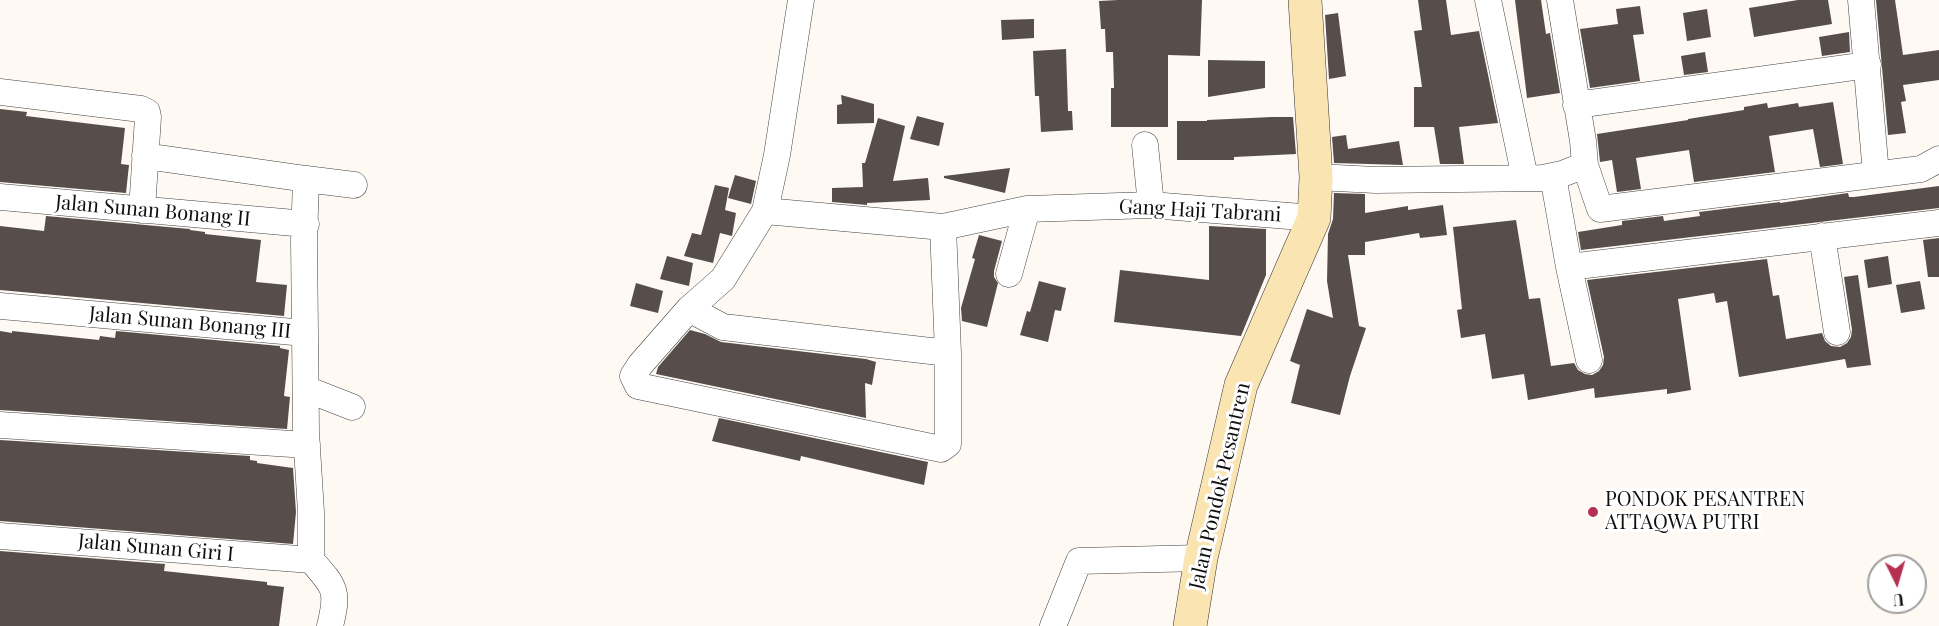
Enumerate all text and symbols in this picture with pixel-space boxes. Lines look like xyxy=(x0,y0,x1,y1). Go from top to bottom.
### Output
street label: Jalan Sunan Bonang II xyxy=(54,191,252,231)
street label: Gang Haji Tabrani xyxy=(1118,195,1282,227)
street label: Jalan Sunan Bonang III xyxy=(88,302,292,344)
street label: Jalan Pondok Pesantren xyxy=(1185,380,1255,592)
place label: PONDOK PESANTREN ATTAQWA PUTRI xyxy=(1605,488,1805,535)
marker: PONDOK PESANTREN ATTAQWA PUTRI xyxy=(1586,505,1600,519)
street label: Jalan Sunan Giri I xyxy=(77,529,235,567)
north arrow xyxy=(1867,554,1927,614)
text: U xyxy=(1892,589,1905,611)

